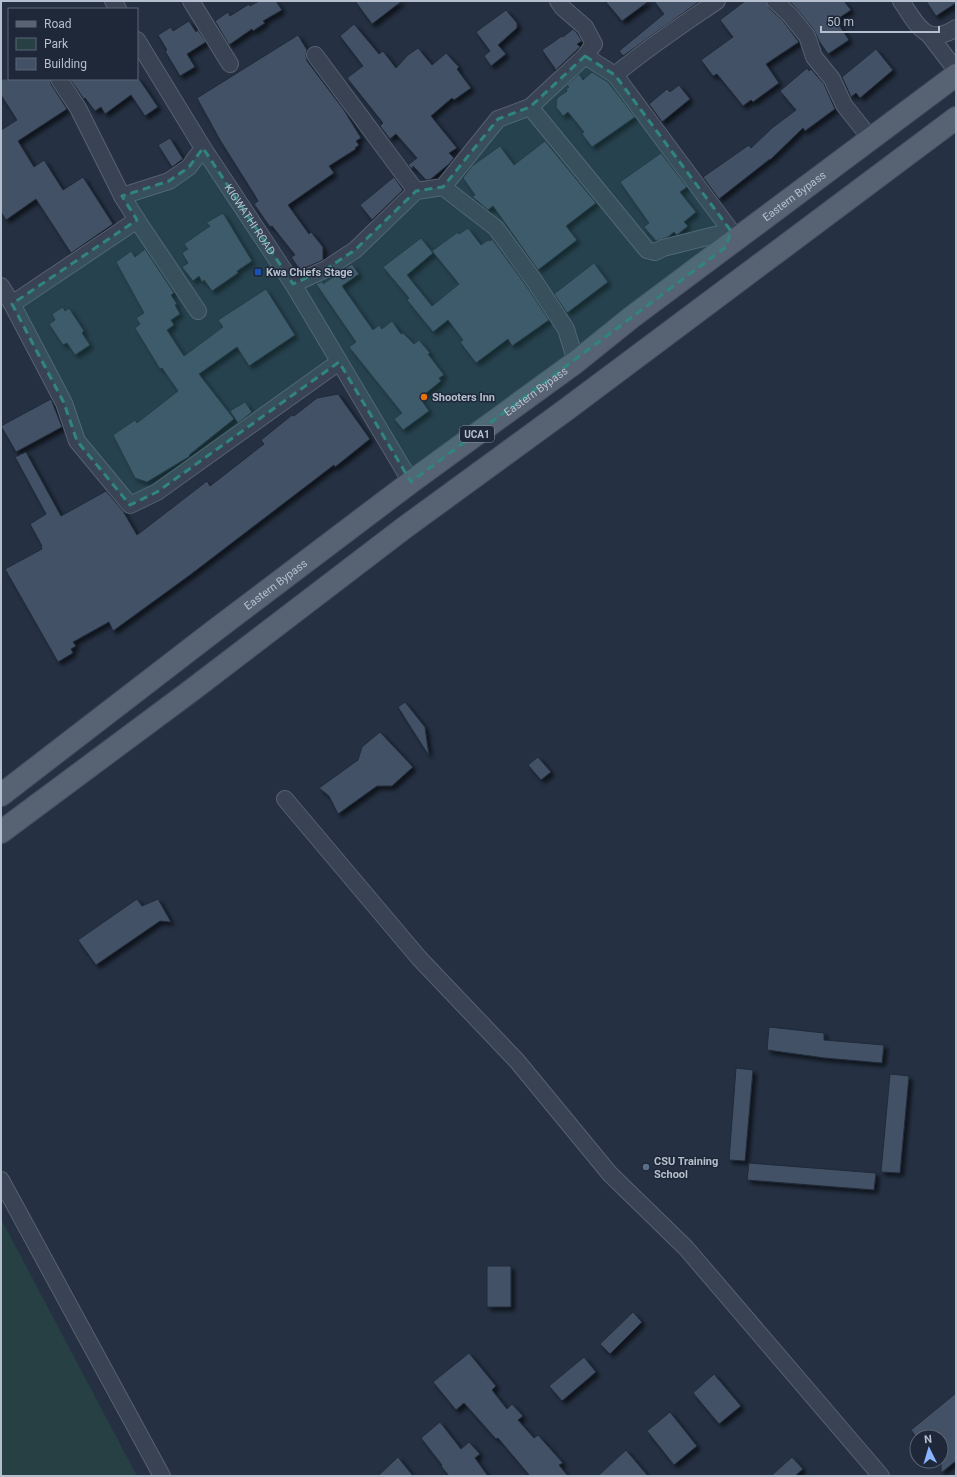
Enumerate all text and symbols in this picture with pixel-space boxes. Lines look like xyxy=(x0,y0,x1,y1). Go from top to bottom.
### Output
legend xyxy=(8,8,138,80)
scale bar xyxy=(821,8,939,34)
text: 50 m xyxy=(827,15,854,29)
text: Road xyxy=(44,17,72,31)
text: Park xyxy=(44,37,69,51)
text: Building xyxy=(44,57,87,71)
street label: Eastern Bypass xyxy=(760,168,829,224)
street label: KIGWATHI ROAD xyxy=(222,182,278,257)
place label: Kwa Chiefs Stage xyxy=(266,266,353,279)
marker: Kwa Chiefs Stage xyxy=(253,267,263,277)
street label: Eastern Bypass xyxy=(502,364,571,419)
place label: Shooters Inn xyxy=(432,391,495,404)
marker: Shooters Inn xyxy=(419,392,429,402)
road number: UCA1 xyxy=(460,426,494,442)
street label: Eastern Bypass xyxy=(242,557,310,613)
place label: CSU Training School xyxy=(654,1155,718,1181)
marker: CSU Training School xyxy=(641,1162,651,1172)
north arrow xyxy=(909,1429,949,1469)
text: N xyxy=(924,1433,933,1446)

